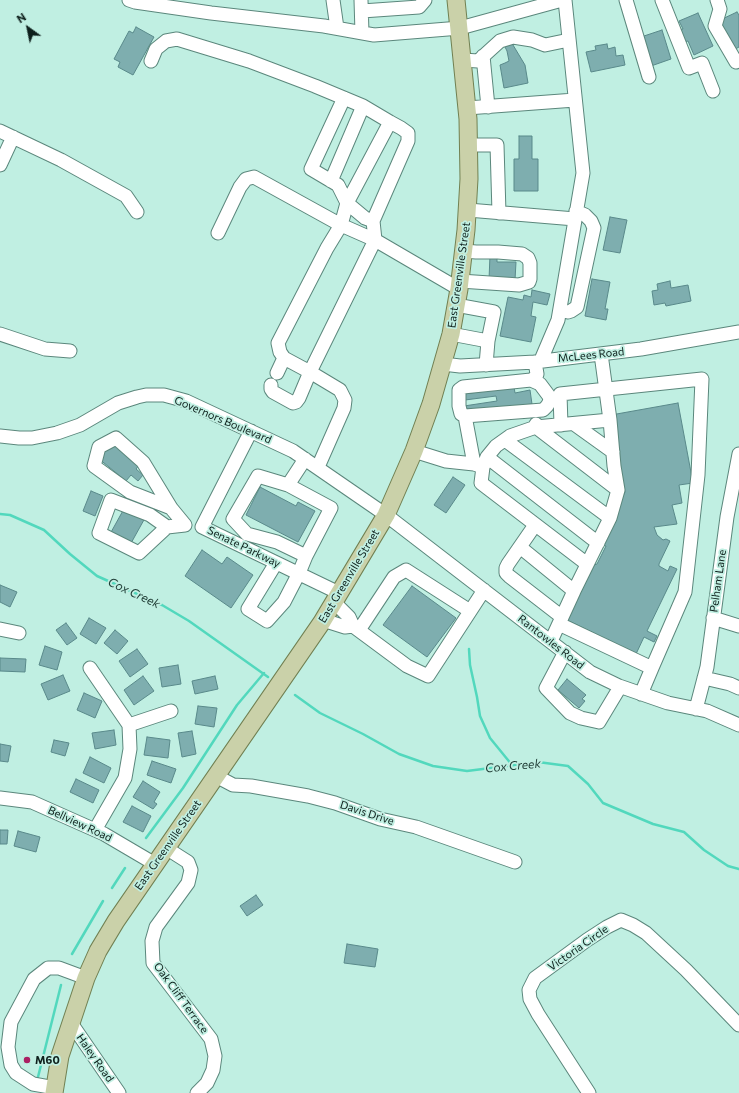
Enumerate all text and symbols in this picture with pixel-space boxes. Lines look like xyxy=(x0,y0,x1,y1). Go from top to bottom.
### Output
north arrow xyxy=(8,8,48,48)
text: N xyxy=(14,10,28,25)
street label: East Greenville Street xyxy=(445,221,473,329)
street label: McLees Road xyxy=(557,345,625,365)
street label: Governors Boulevard xyxy=(172,394,274,446)
street label: Senate Parkway xyxy=(205,524,283,570)
street label: East Greenville Street xyxy=(316,527,382,625)
street label: Pelham Lane xyxy=(707,549,729,613)
water label: Cox Creek xyxy=(106,575,162,611)
street label: Rantowles Road xyxy=(515,612,587,672)
water label: Cox Creek xyxy=(485,756,541,776)
street label: East Greenville Street xyxy=(132,797,204,893)
street label: Davis Drive xyxy=(338,798,396,828)
street label: Bellview Road xyxy=(46,803,114,845)
street label: Victoria Circle xyxy=(545,922,611,974)
street label: Oak Cliff Terrace xyxy=(151,960,211,1036)
street label: Haley Road xyxy=(74,1031,116,1085)
place label: M60 xyxy=(35,1053,60,1067)
marker: M60 xyxy=(22,1055,32,1065)

